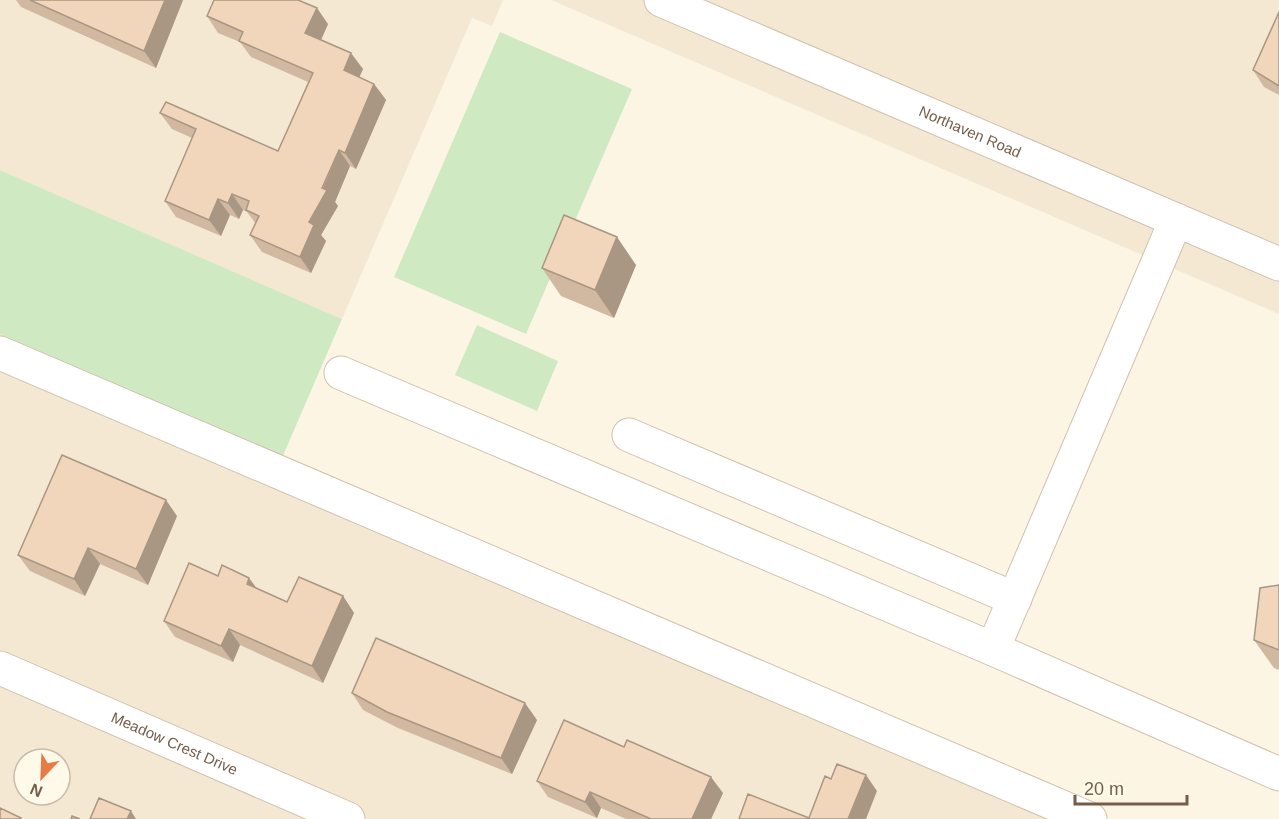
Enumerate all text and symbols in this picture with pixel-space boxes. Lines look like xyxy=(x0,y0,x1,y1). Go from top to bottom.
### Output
street label: Northaven Road xyxy=(917,102,1024,161)
street label: Meadow Crest Drive xyxy=(109,708,240,778)
north arrow xyxy=(12,747,72,807)
scale bar xyxy=(1075,768,1188,806)
text: 20 m xyxy=(1084,779,1124,799)
text: N xyxy=(28,780,45,800)

